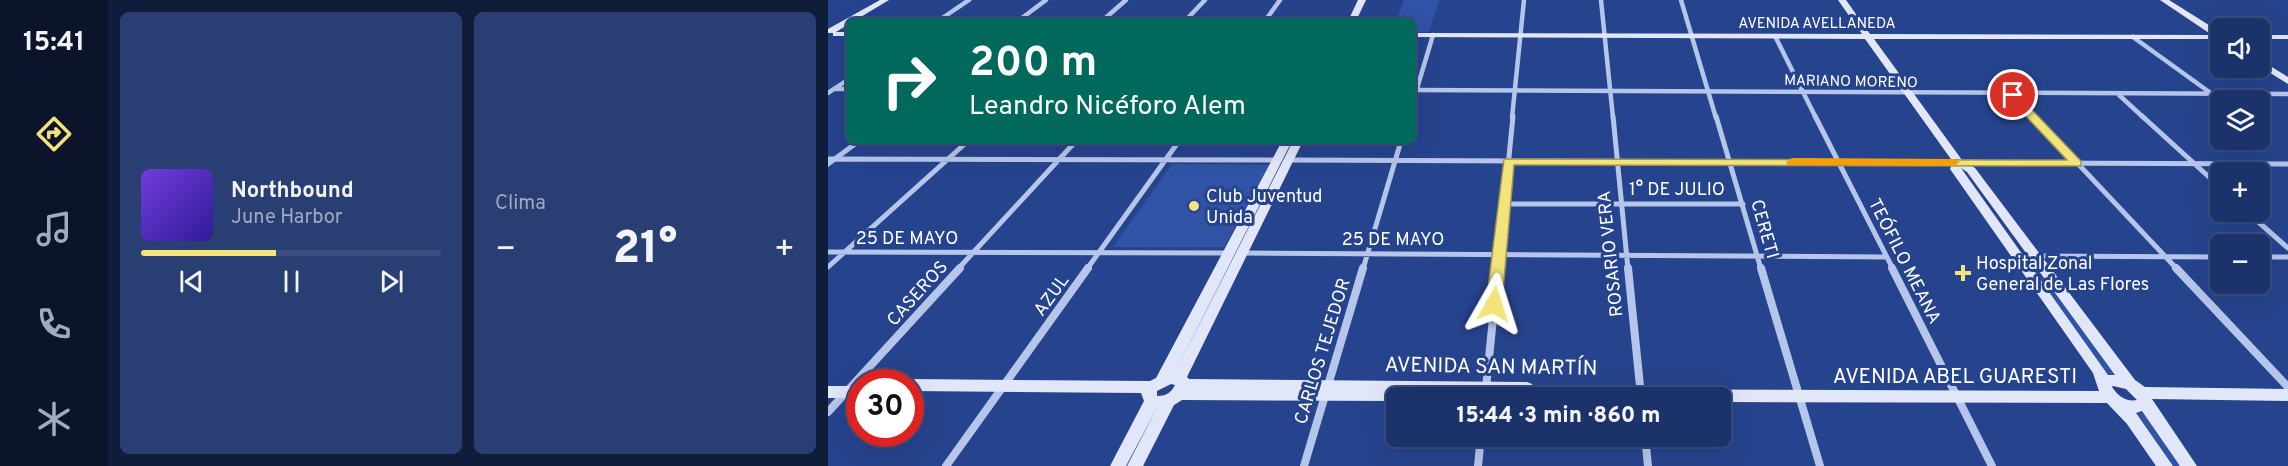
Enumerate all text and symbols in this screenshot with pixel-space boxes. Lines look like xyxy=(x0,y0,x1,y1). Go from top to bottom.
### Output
street label: AVENIDA AVELLANEDA xyxy=(1738,15,1896,34)
map controls xyxy=(2210,18,2270,294)
button: sound xyxy=(2210,18,2270,78)
text: 15:41 xyxy=(23,26,85,60)
text: 200 m xyxy=(969,38,1097,91)
icon: right xyxy=(870,42,948,120)
pin xyxy=(1987,69,2038,120)
street label: MARIANO MORENO xyxy=(1784,72,1918,93)
icon: arrive xyxy=(1996,78,2029,111)
text: Leandro Nicéforo Alem xyxy=(969,90,1246,124)
button: layers xyxy=(2210,90,2270,150)
icon: directions xyxy=(33,113,75,155)
button: + xyxy=(2210,162,2270,222)
text: Northbound xyxy=(231,178,354,205)
street label: 1° DE JULIO xyxy=(1629,179,1725,202)
place label: Club Juventud Unida xyxy=(1206,186,1322,230)
street label: ROSARIO VERA xyxy=(1593,190,1630,318)
text: Clima xyxy=(495,191,546,217)
street label: TEÓFILO MEANA xyxy=(1862,194,1947,328)
street label: CERETI xyxy=(1744,197,1783,262)
marker: Club Juventud Unida xyxy=(1187,199,1201,213)
text: June Harbor xyxy=(231,205,343,231)
icon: music xyxy=(33,208,75,250)
text: 21° xyxy=(613,222,677,279)
street label: 25 DE MAYO xyxy=(856,228,958,251)
street label: 25 DE MAYO xyxy=(1342,229,1444,252)
text: − xyxy=(495,230,516,272)
text: + xyxy=(774,230,795,272)
button: − xyxy=(2210,234,2270,294)
place label: Hospital Zonal General de Las Flores xyxy=(1976,253,2149,297)
street label: CASEROS xyxy=(883,256,954,332)
marker: Hospital Zonal General de Las Flores xyxy=(1954,264,1972,282)
icon: previous xyxy=(175,265,208,298)
icon: pause xyxy=(275,265,308,298)
icon: next xyxy=(375,265,408,298)
street label: AZUL xyxy=(1029,270,1075,321)
position arrow xyxy=(1462,272,1526,336)
street label: CARLOS TEJEDOR xyxy=(1290,276,1357,427)
icon: phone xyxy=(33,303,75,345)
street label: AVENIDA SAN MARTÍN xyxy=(1384,351,1598,383)
street label: AVENIDA ABEL GUARESTI xyxy=(1833,364,2077,391)
speed limit sign: 30 xyxy=(846,369,924,447)
icon: climate xyxy=(33,398,75,440)
text: 15:44 · 3 min · 860 m xyxy=(1456,403,1661,430)

